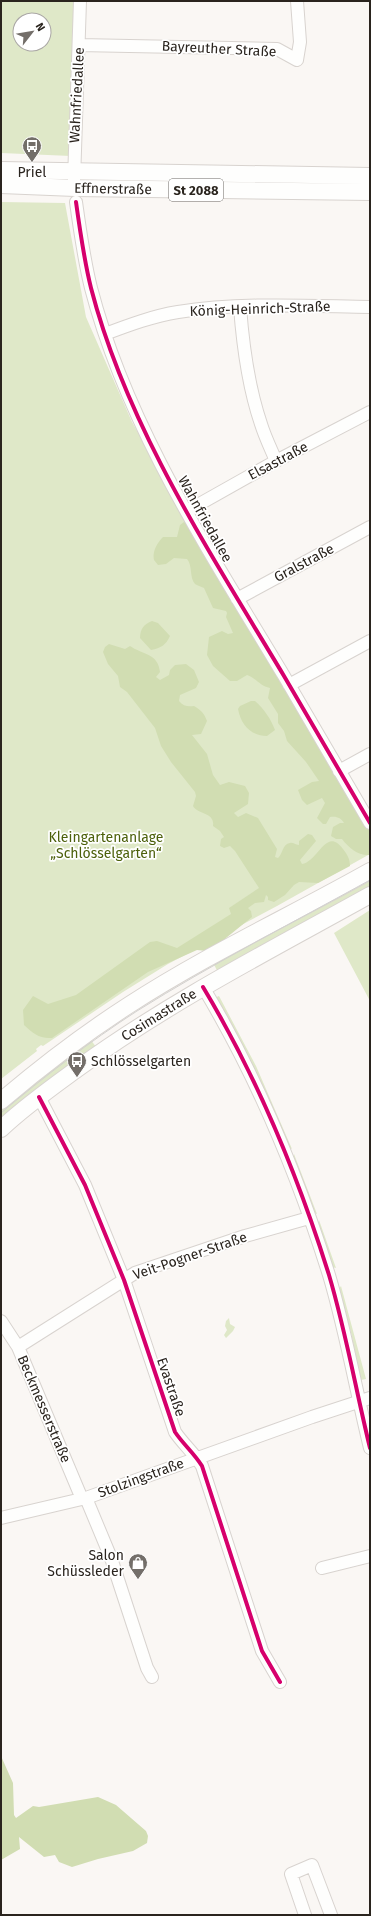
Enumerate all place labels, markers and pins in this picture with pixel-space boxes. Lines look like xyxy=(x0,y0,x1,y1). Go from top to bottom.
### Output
bus stop icon: Priel xyxy=(21,135,43,163)
place label: Priel xyxy=(18,164,46,181)
bus stop icon: Schlösselgarten xyxy=(66,1050,88,1078)
place label: Schlösselgarten xyxy=(91,1053,191,1070)
place label: Salon Schüssleder xyxy=(47,1547,125,1580)
shop icon: Salon Schüssleder xyxy=(127,1552,149,1580)

